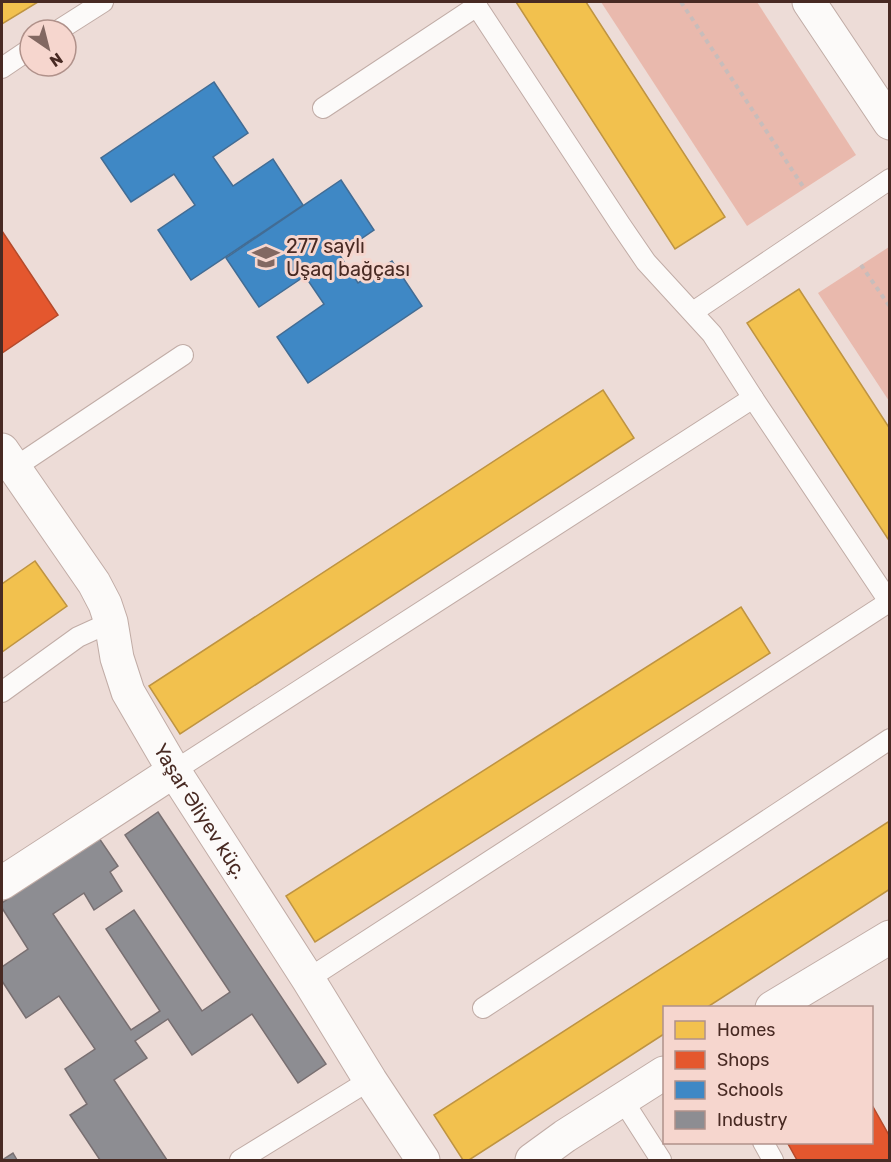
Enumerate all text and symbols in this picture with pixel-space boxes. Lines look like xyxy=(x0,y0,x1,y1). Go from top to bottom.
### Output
north arrow xyxy=(18,18,78,78)
text: N xyxy=(46,49,66,71)
place label: 277 saylı Uşaq bağçası xyxy=(286,234,410,281)
school or university icon: 277 saylı Uşaq bağçası xyxy=(251,242,281,272)
street label: Yaşar Əliyev küç. xyxy=(149,739,252,883)
legend xyxy=(663,1006,873,1144)
text: Homes xyxy=(717,1019,775,1041)
text: Shops xyxy=(717,1049,769,1071)
text: Schools xyxy=(717,1079,783,1101)
text: Industry xyxy=(717,1109,787,1131)

